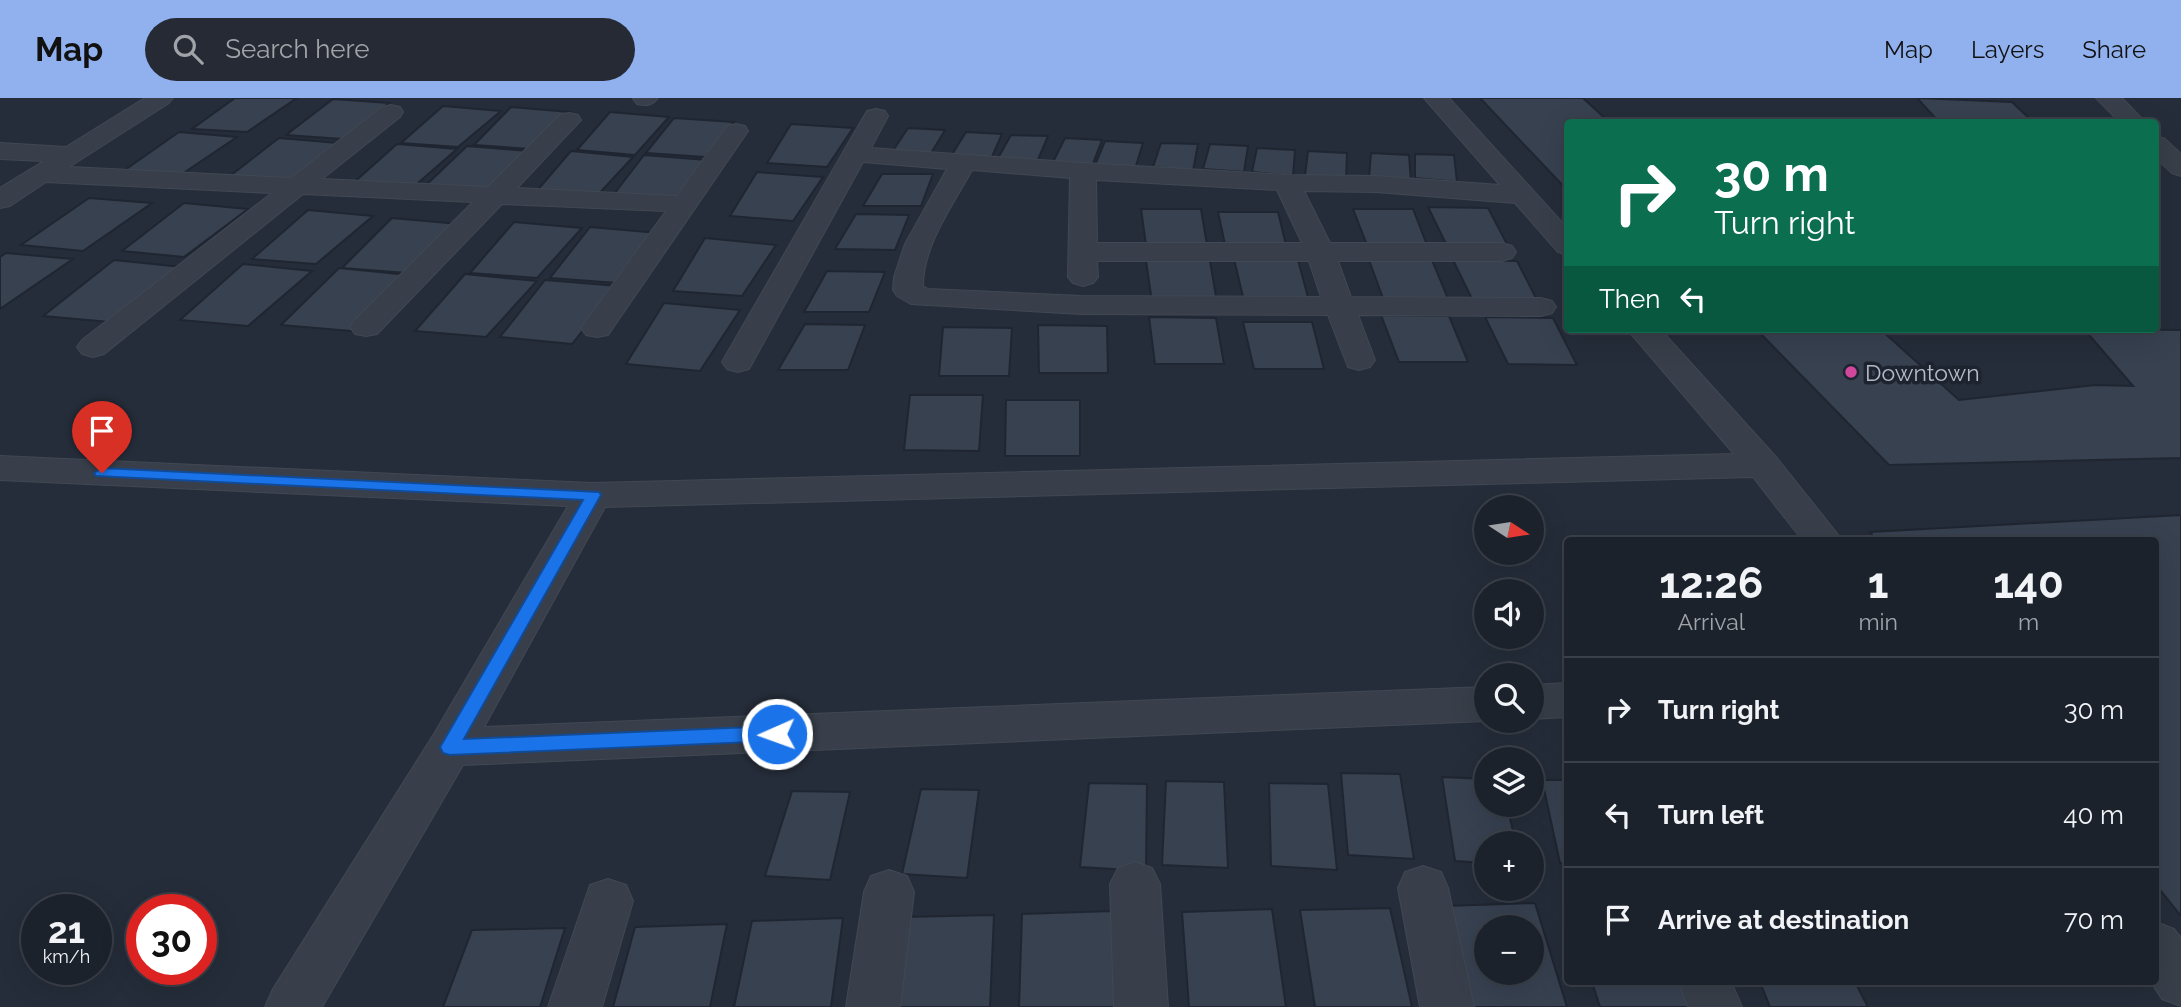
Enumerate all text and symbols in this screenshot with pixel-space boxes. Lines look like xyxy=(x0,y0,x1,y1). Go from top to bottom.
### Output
search box xyxy=(145,18,635,81)
text: Map xyxy=(35,30,103,69)
icon: search xyxy=(169,30,207,68)
text: Search here xyxy=(225,34,370,64)
text: Map xyxy=(1884,35,1933,64)
text: Layers xyxy=(1971,35,2044,64)
text: Share xyxy=(2082,35,2146,64)
text: 30 m xyxy=(1714,145,1829,202)
icon: right xyxy=(1599,147,1690,238)
text: Turn right xyxy=(1714,204,1855,241)
icon: left xyxy=(1674,280,1712,318)
text: Then xyxy=(1599,284,1660,314)
place label: Downtown xyxy=(1865,359,1980,386)
marker: Downtown xyxy=(1843,364,1859,380)
pin xyxy=(72,401,132,473)
icon: arrive xyxy=(83,412,121,450)
north arrow xyxy=(1474,495,1544,565)
map controls xyxy=(1474,495,1544,985)
text: 12:26 xyxy=(1659,559,1763,608)
text: 1 xyxy=(1868,559,1889,608)
text: 140 xyxy=(1993,559,2064,608)
button: sound xyxy=(1474,579,1544,649)
text: Arrival xyxy=(1677,608,1745,635)
text: min xyxy=(1858,608,1898,635)
text: m xyxy=(2018,608,2039,635)
button: search xyxy=(1474,663,1544,733)
icon: right xyxy=(1599,691,1637,729)
text: Turn right xyxy=(1658,695,1779,725)
text: 30 m xyxy=(2064,695,2124,725)
position arrow xyxy=(740,697,814,771)
button: layers xyxy=(1474,747,1544,817)
icon: left xyxy=(1599,796,1637,834)
text: Turn left xyxy=(1658,800,1764,830)
text: 40 m xyxy=(2063,800,2124,830)
button: + xyxy=(1474,831,1544,901)
speed limit sign: 30 xyxy=(126,894,217,985)
icon: arrive xyxy=(1599,901,1637,939)
text: Arrive at destination xyxy=(1658,905,1909,935)
text: 70 m xyxy=(2064,905,2124,935)
text: 21 xyxy=(48,910,85,951)
button: − xyxy=(1474,915,1544,985)
text: km/h xyxy=(43,946,90,967)

